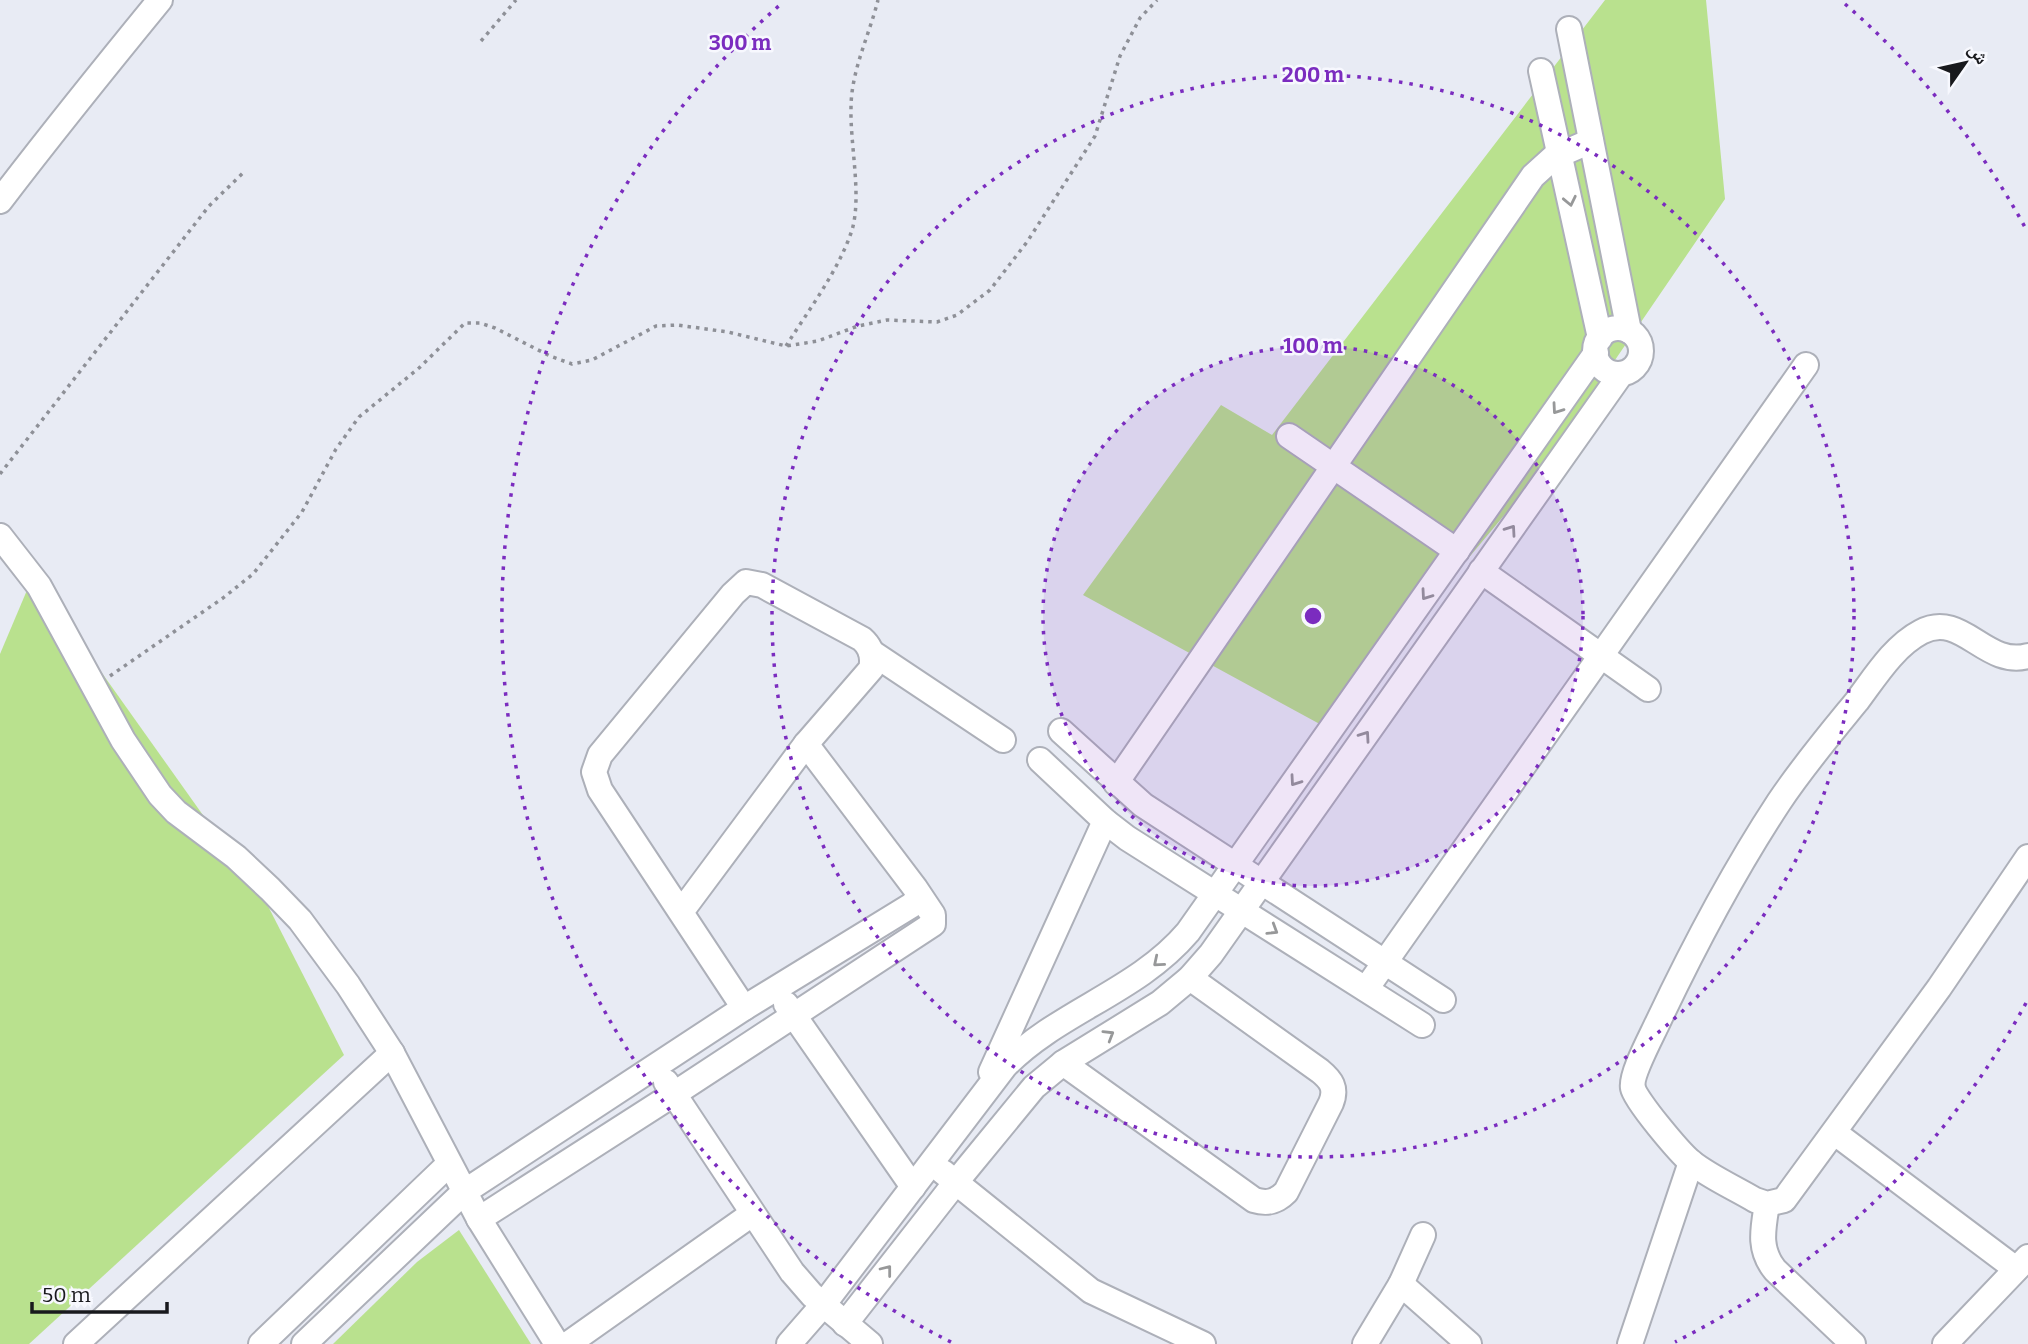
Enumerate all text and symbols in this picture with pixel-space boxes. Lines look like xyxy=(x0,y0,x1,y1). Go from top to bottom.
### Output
north arrow xyxy=(1930,28,2000,98)
text: 300 m xyxy=(709,30,771,56)
text: ش xyxy=(1964,39,1994,69)
text: 200 m xyxy=(1282,62,1344,88)
one-way arrow xyxy=(1561,195,1576,207)
text: 100 m xyxy=(1283,333,1343,359)
one-way arrow xyxy=(1553,401,1565,414)
one-way arrow xyxy=(1503,525,1515,538)
one-way arrow xyxy=(1422,587,1434,600)
centre of rings xyxy=(1301,604,1325,628)
one-way arrow xyxy=(1357,731,1369,744)
one-way arrow xyxy=(1291,773,1303,786)
one-way arrow xyxy=(1265,921,1278,934)
one-way arrow xyxy=(1153,954,1166,966)
one-way arrow xyxy=(1101,1031,1114,1044)
one-way arrow xyxy=(879,1265,892,1277)
scale bar xyxy=(32,1270,166,1314)
text: 50 m xyxy=(42,1282,91,1308)

